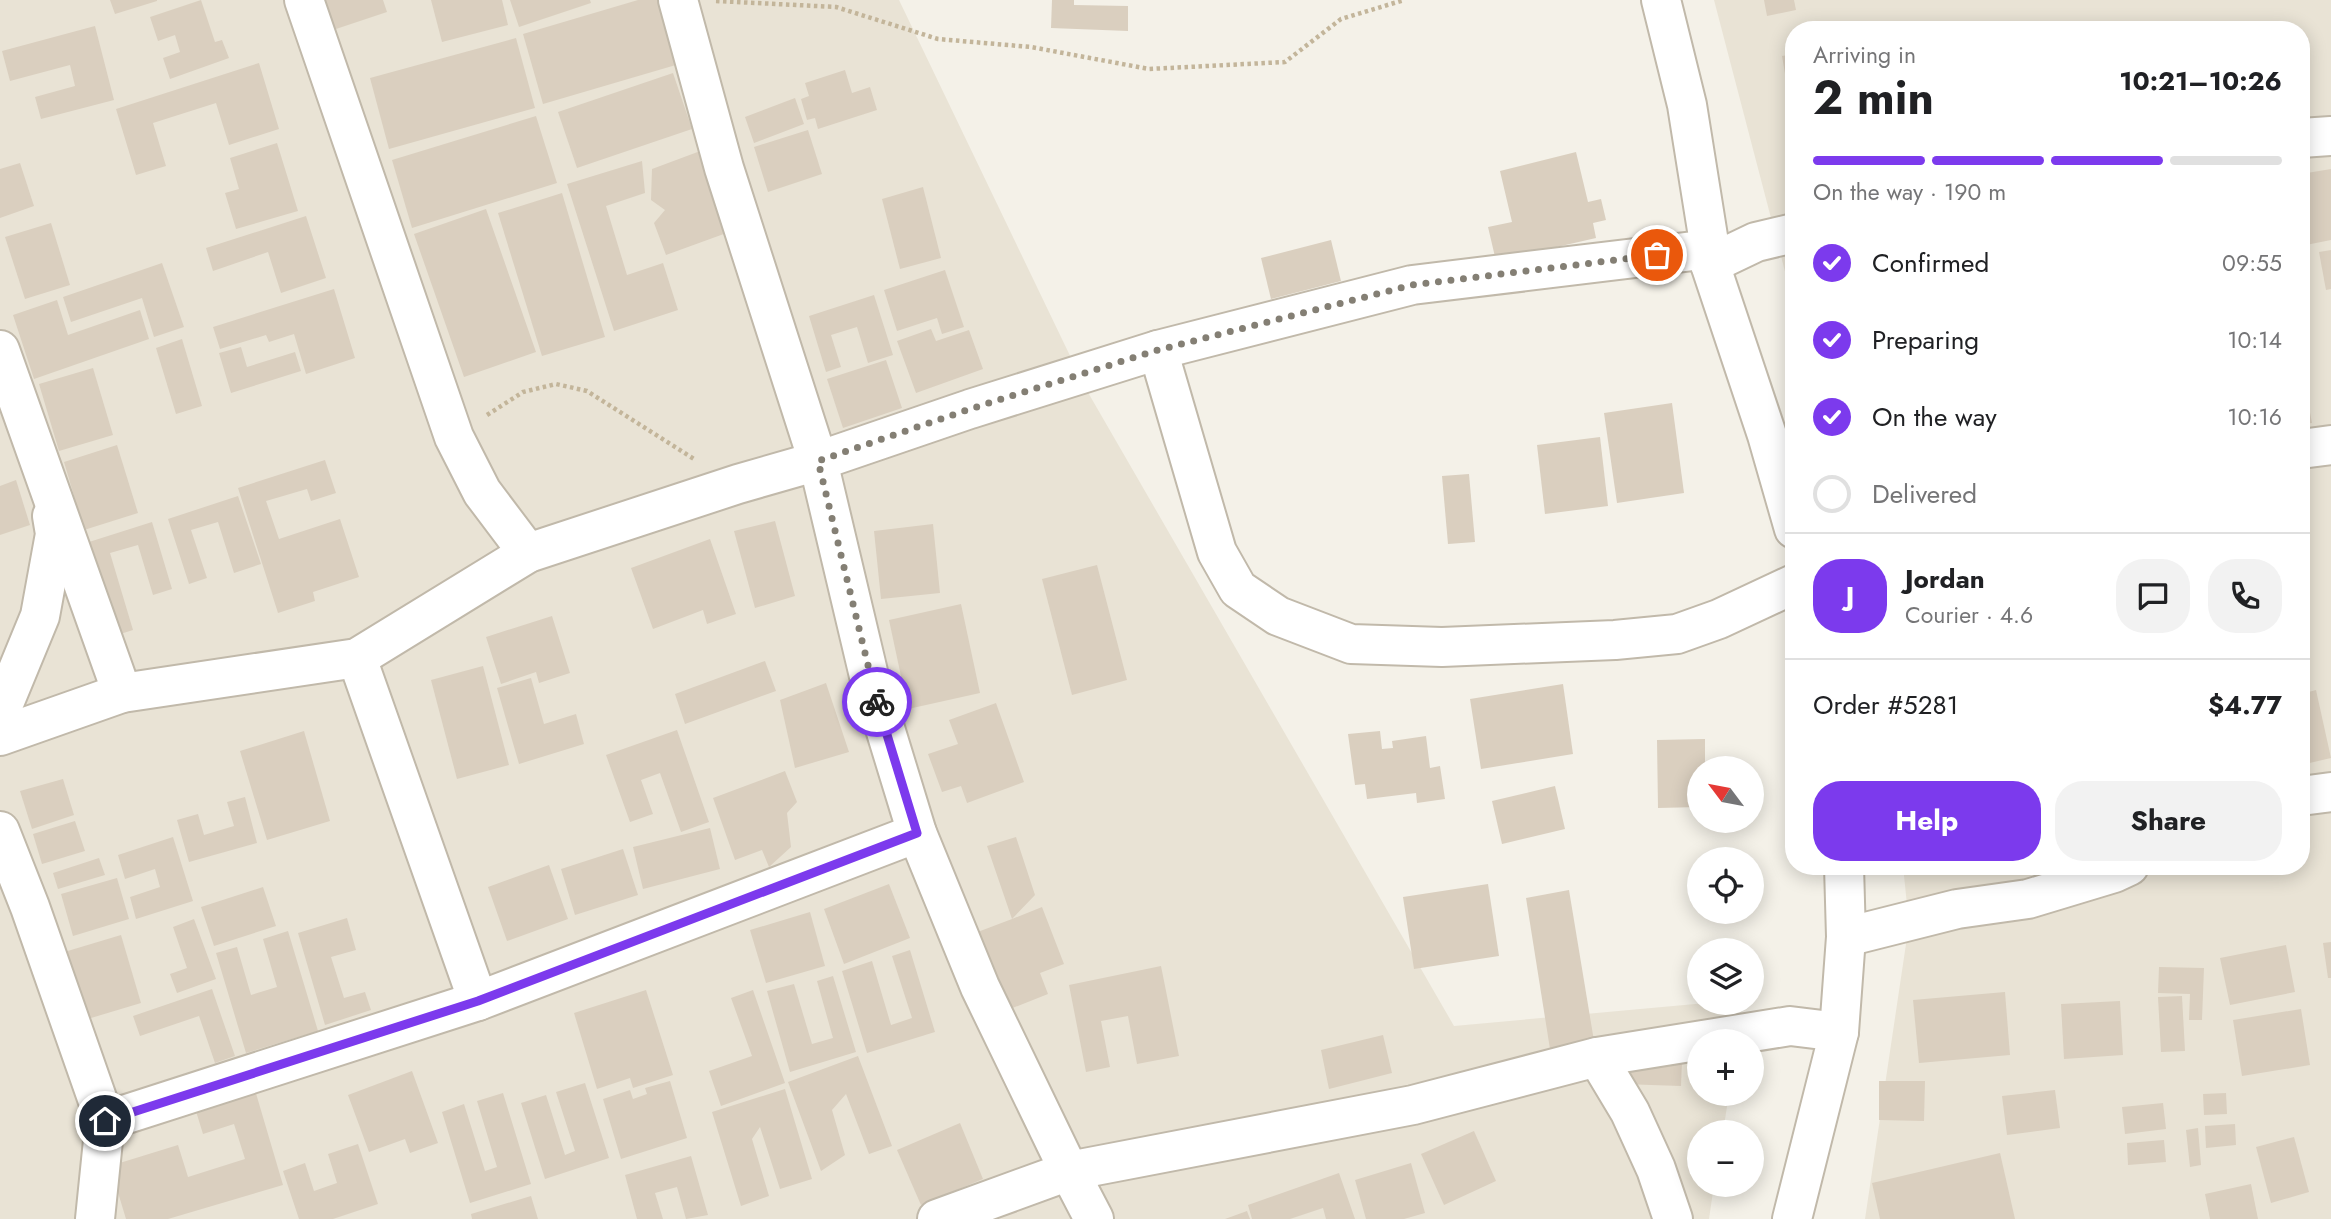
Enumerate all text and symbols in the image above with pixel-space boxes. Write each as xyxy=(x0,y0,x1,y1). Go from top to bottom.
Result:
text: Arriving in xyxy=(1813,38,1916,72)
text: 10:21–10:26 xyxy=(2119,62,2282,100)
text: 2 min xyxy=(1813,65,1934,131)
text: On the way · 190 m xyxy=(1813,175,2006,209)
pin xyxy=(1627,225,1687,285)
icon: bag xyxy=(1638,236,1676,274)
icon: check xyxy=(1813,244,1851,282)
text: Confirmed xyxy=(1872,244,1989,282)
text: 09:55 xyxy=(2222,246,2282,280)
icon: check xyxy=(1813,321,1851,359)
text: Preparing xyxy=(1872,321,1979,359)
text: 10:14 xyxy=(2227,323,2282,357)
icon: check xyxy=(1813,398,1851,436)
text: On the way xyxy=(1872,398,1997,436)
text: 10:16 xyxy=(2227,400,2282,434)
text: Delivered xyxy=(1872,475,1977,513)
button: chat xyxy=(2116,559,2190,633)
button: phone xyxy=(2208,559,2282,633)
text: Jordan xyxy=(1905,560,1985,598)
text: J xyxy=(1846,577,1854,615)
text: Courier · 4.6 xyxy=(1905,598,2033,632)
courier xyxy=(842,667,912,737)
icon: bike xyxy=(858,683,896,721)
text: Order #5281 xyxy=(1813,686,1958,724)
text: $4.77 xyxy=(2208,686,2282,724)
north arrow xyxy=(1687,756,1764,833)
map controls xyxy=(1687,756,1764,1197)
button: Help xyxy=(1813,781,2041,861)
button: Share xyxy=(2055,781,2282,861)
button: locate xyxy=(1687,847,1764,924)
button: layers xyxy=(1687,938,1764,1015)
button: + xyxy=(1687,1029,1764,1106)
pin xyxy=(75,1091,135,1151)
icon: home xyxy=(86,1102,124,1140)
button: − xyxy=(1687,1120,1764,1197)

